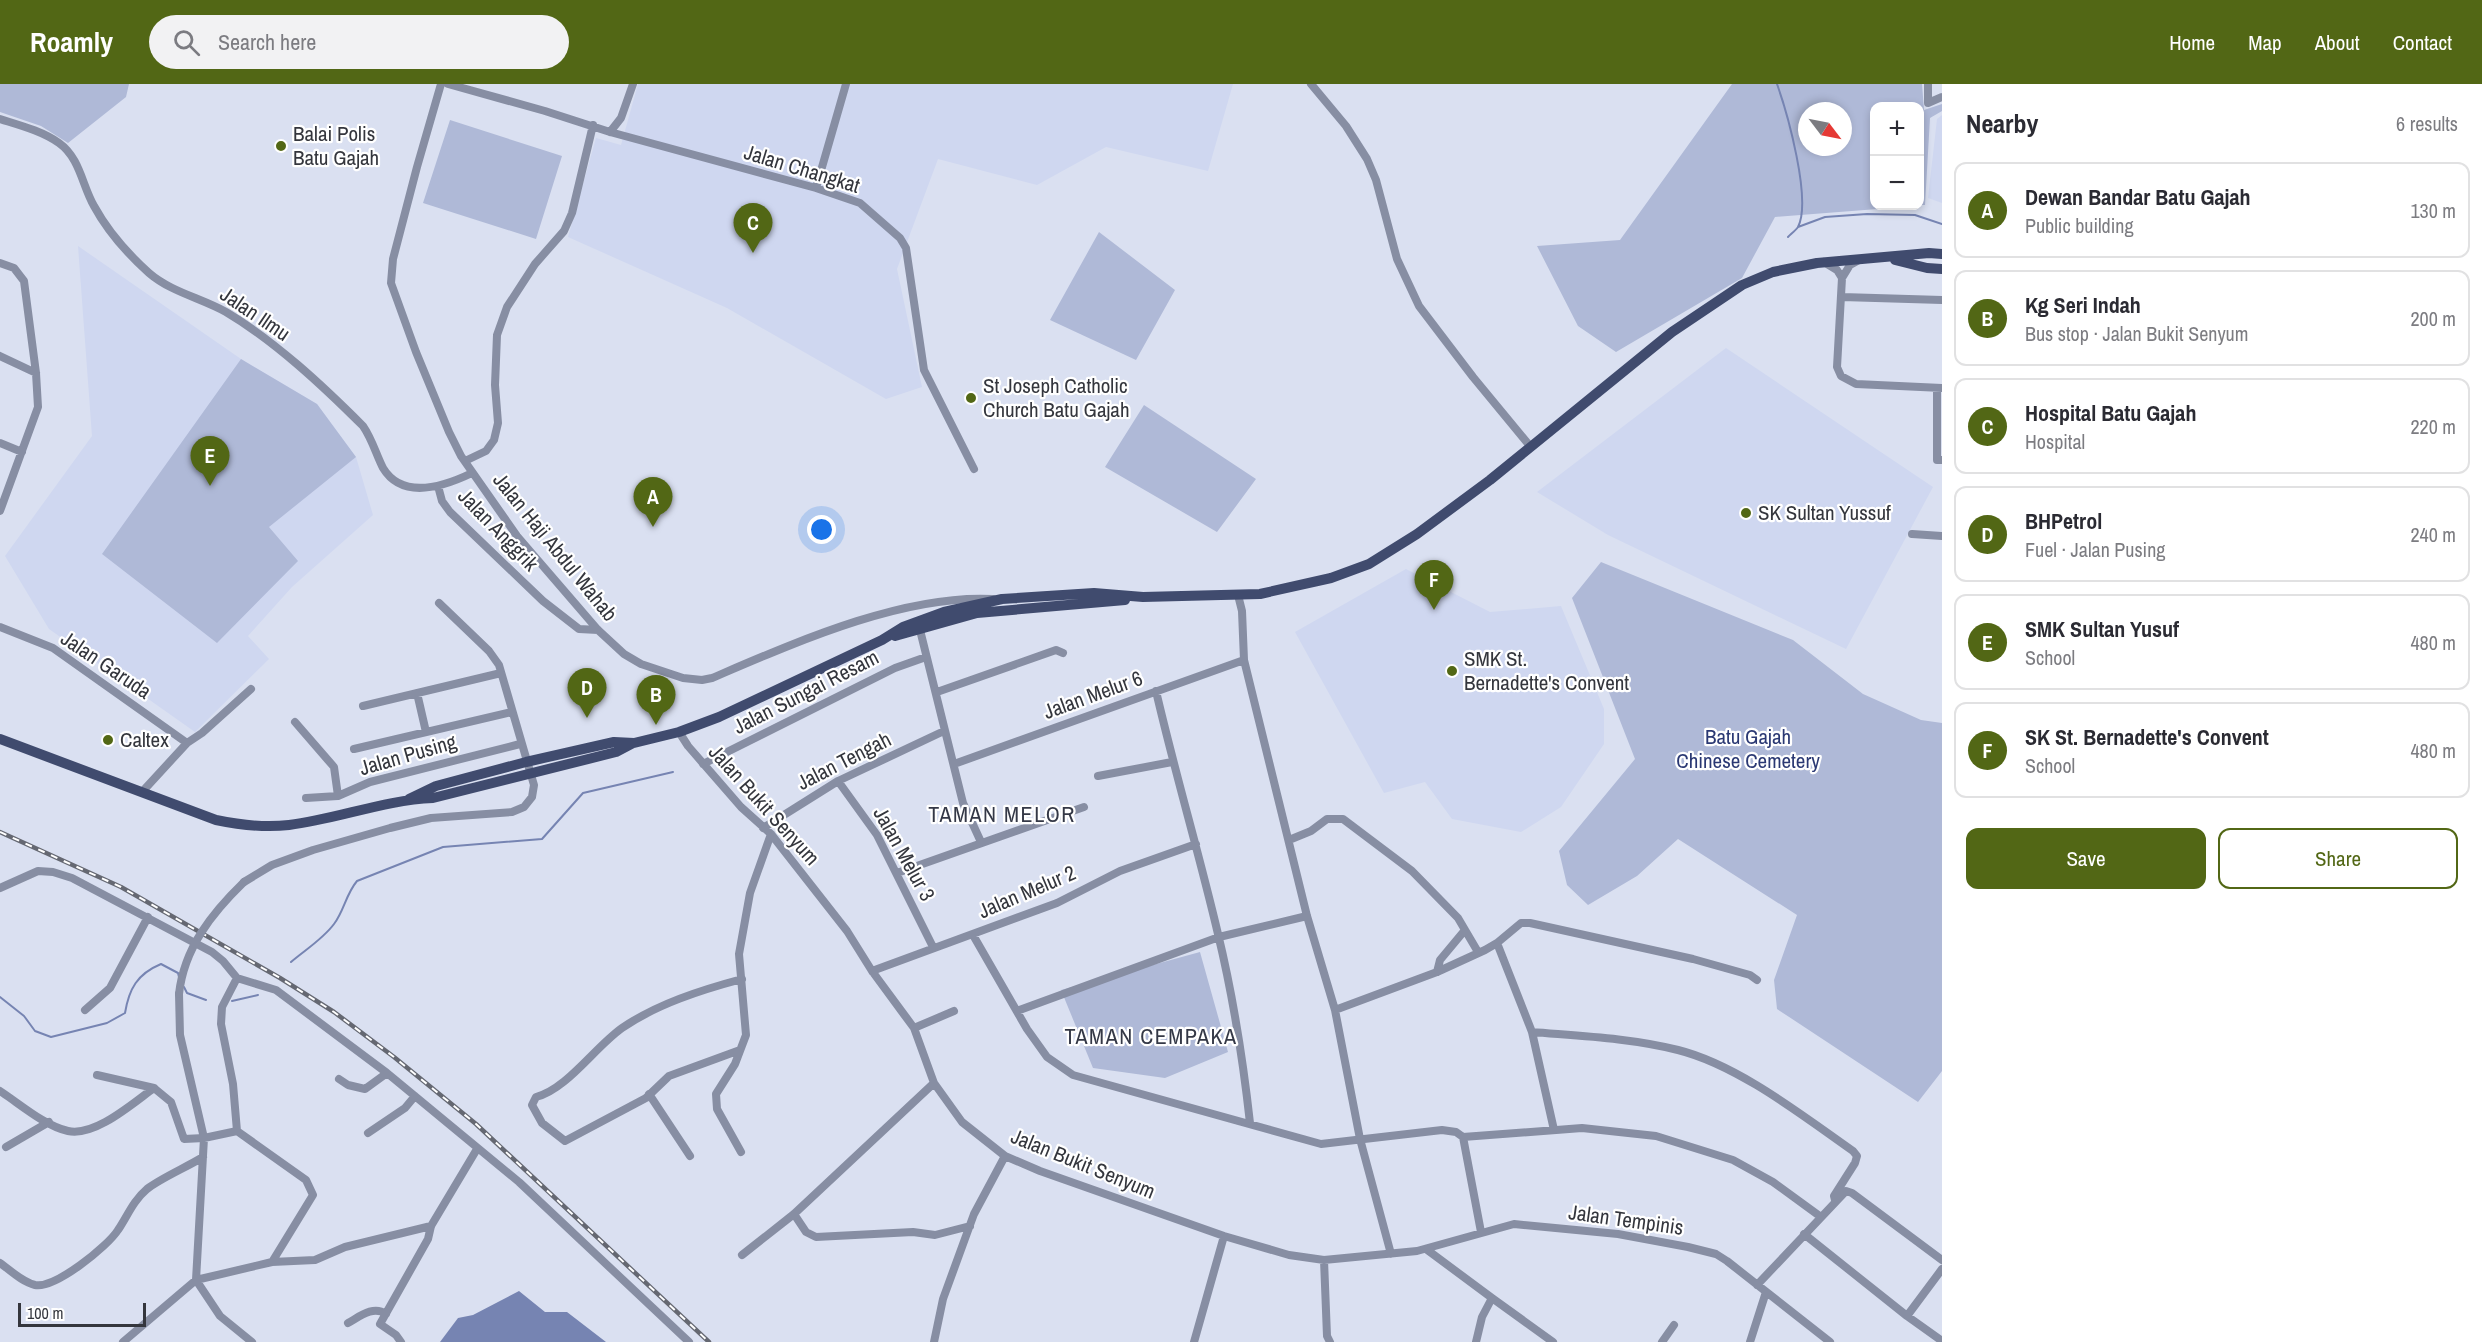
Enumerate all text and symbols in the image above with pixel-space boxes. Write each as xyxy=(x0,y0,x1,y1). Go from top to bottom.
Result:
search box xyxy=(149,15,569,69)
text: Roamly xyxy=(30,23,113,61)
icon: search xyxy=(170,26,203,59)
text: Search here xyxy=(218,27,316,57)
text: Home xyxy=(2169,28,2215,57)
text: Map xyxy=(2248,28,2282,57)
text: About xyxy=(2315,28,2360,57)
text: Contact xyxy=(2393,28,2452,57)
north arrow xyxy=(1798,102,1852,156)
map controls xyxy=(1870,102,1924,210)
button: + xyxy=(1870,102,1924,156)
text: Nearby xyxy=(1966,106,2038,141)
text: 6 results xyxy=(2396,110,2458,137)
place label: Balai Polis Batu Gajah xyxy=(293,119,379,172)
street label: Jalan Changkat xyxy=(741,137,864,200)
marker: Balai Polis Batu Gajah xyxy=(274,139,288,153)
button: − xyxy=(1870,156,1924,210)
text: Dewan Bandar Batu Gajah xyxy=(2025,182,2251,212)
text: A xyxy=(1982,197,1993,224)
text: 130 m xyxy=(2410,197,2456,224)
pin: C xyxy=(734,204,772,253)
text: Public building xyxy=(2025,212,2134,239)
street label: Jalan Ilmu xyxy=(215,280,296,348)
text: Kg Seri Indah xyxy=(2025,290,2141,320)
text: B xyxy=(1982,305,1993,332)
text: 200 m xyxy=(2410,305,2456,332)
text: Bus stop · Jalan Bukit Senyum xyxy=(2025,320,2248,347)
place label: St Joseph Catholic Church Batu Gajah xyxy=(983,371,1129,424)
marker: St Joseph Catholic Church Batu Gajah xyxy=(964,391,978,405)
text: Hospital Batu Gajah xyxy=(2025,398,2196,428)
text: C xyxy=(1982,413,1993,440)
text: 220 m xyxy=(2410,413,2456,440)
text: Hospital xyxy=(2025,428,2085,455)
pin: E xyxy=(190,436,230,486)
street label: Jalan Haji Abdul Wahab xyxy=(486,466,624,627)
pin: A xyxy=(634,478,672,527)
street label: Jalan Anggrik xyxy=(452,482,545,578)
place label: SK Sultan Yussuf xyxy=(1758,498,1891,527)
marker: SK Sultan Yussuf xyxy=(1739,506,1753,520)
text: BHPetrol xyxy=(2025,506,2102,536)
your location xyxy=(807,515,836,544)
text: D xyxy=(1982,521,1993,548)
text: 240 m xyxy=(2410,521,2456,548)
text: Fuel · Jalan Pusing xyxy=(2025,536,2165,563)
pin: F xyxy=(1414,560,1454,610)
text: SMK Sultan Yusuf xyxy=(2025,614,2179,644)
street label: Jalan Garuda xyxy=(55,624,158,706)
text: E xyxy=(1982,629,1993,656)
text: 480 m xyxy=(2410,629,2456,656)
street label: Jalan Sungai Resam xyxy=(728,642,884,741)
place label: SMK St. Bernadette's Convent xyxy=(1464,644,1629,697)
text: School xyxy=(2025,644,2075,671)
street label: Jalan Melur 6 xyxy=(1039,663,1146,726)
marker: SMK St. Bernadette's Convent xyxy=(1445,664,1459,678)
pin: D xyxy=(568,668,606,718)
pin: B xyxy=(636,676,676,725)
park label: Batu Gajah Chinese Cemetery xyxy=(1676,722,1820,775)
text: SK St. Bernadette's Convent xyxy=(2025,722,2269,752)
street label: Jalan Tengah xyxy=(792,724,896,797)
place label: Caltex xyxy=(120,725,169,754)
street label: Jalan Pusing xyxy=(356,727,460,782)
marker: Caltex xyxy=(101,733,115,747)
text: F xyxy=(1982,737,1993,764)
text: 480 m xyxy=(2410,737,2456,764)
street label: Jalan Bukit Senyum xyxy=(702,738,826,871)
text: School xyxy=(2025,752,2075,779)
district label: TAMAN MELOR xyxy=(928,799,1076,829)
street label: Jalan Melur 3 xyxy=(867,802,942,906)
button: Save xyxy=(1966,828,2206,889)
button: Share xyxy=(2218,828,2458,889)
street label: Jalan Melur 2 xyxy=(974,858,1080,925)
district label: TAMAN CEMPAKA xyxy=(1064,1021,1238,1051)
street label: Jalan Bukit Senyum xyxy=(1007,1121,1160,1206)
street label: Jalan Tempinis xyxy=(1567,1197,1685,1242)
scale bar xyxy=(18,1300,146,1328)
text: 100 m xyxy=(27,1302,63,1324)

